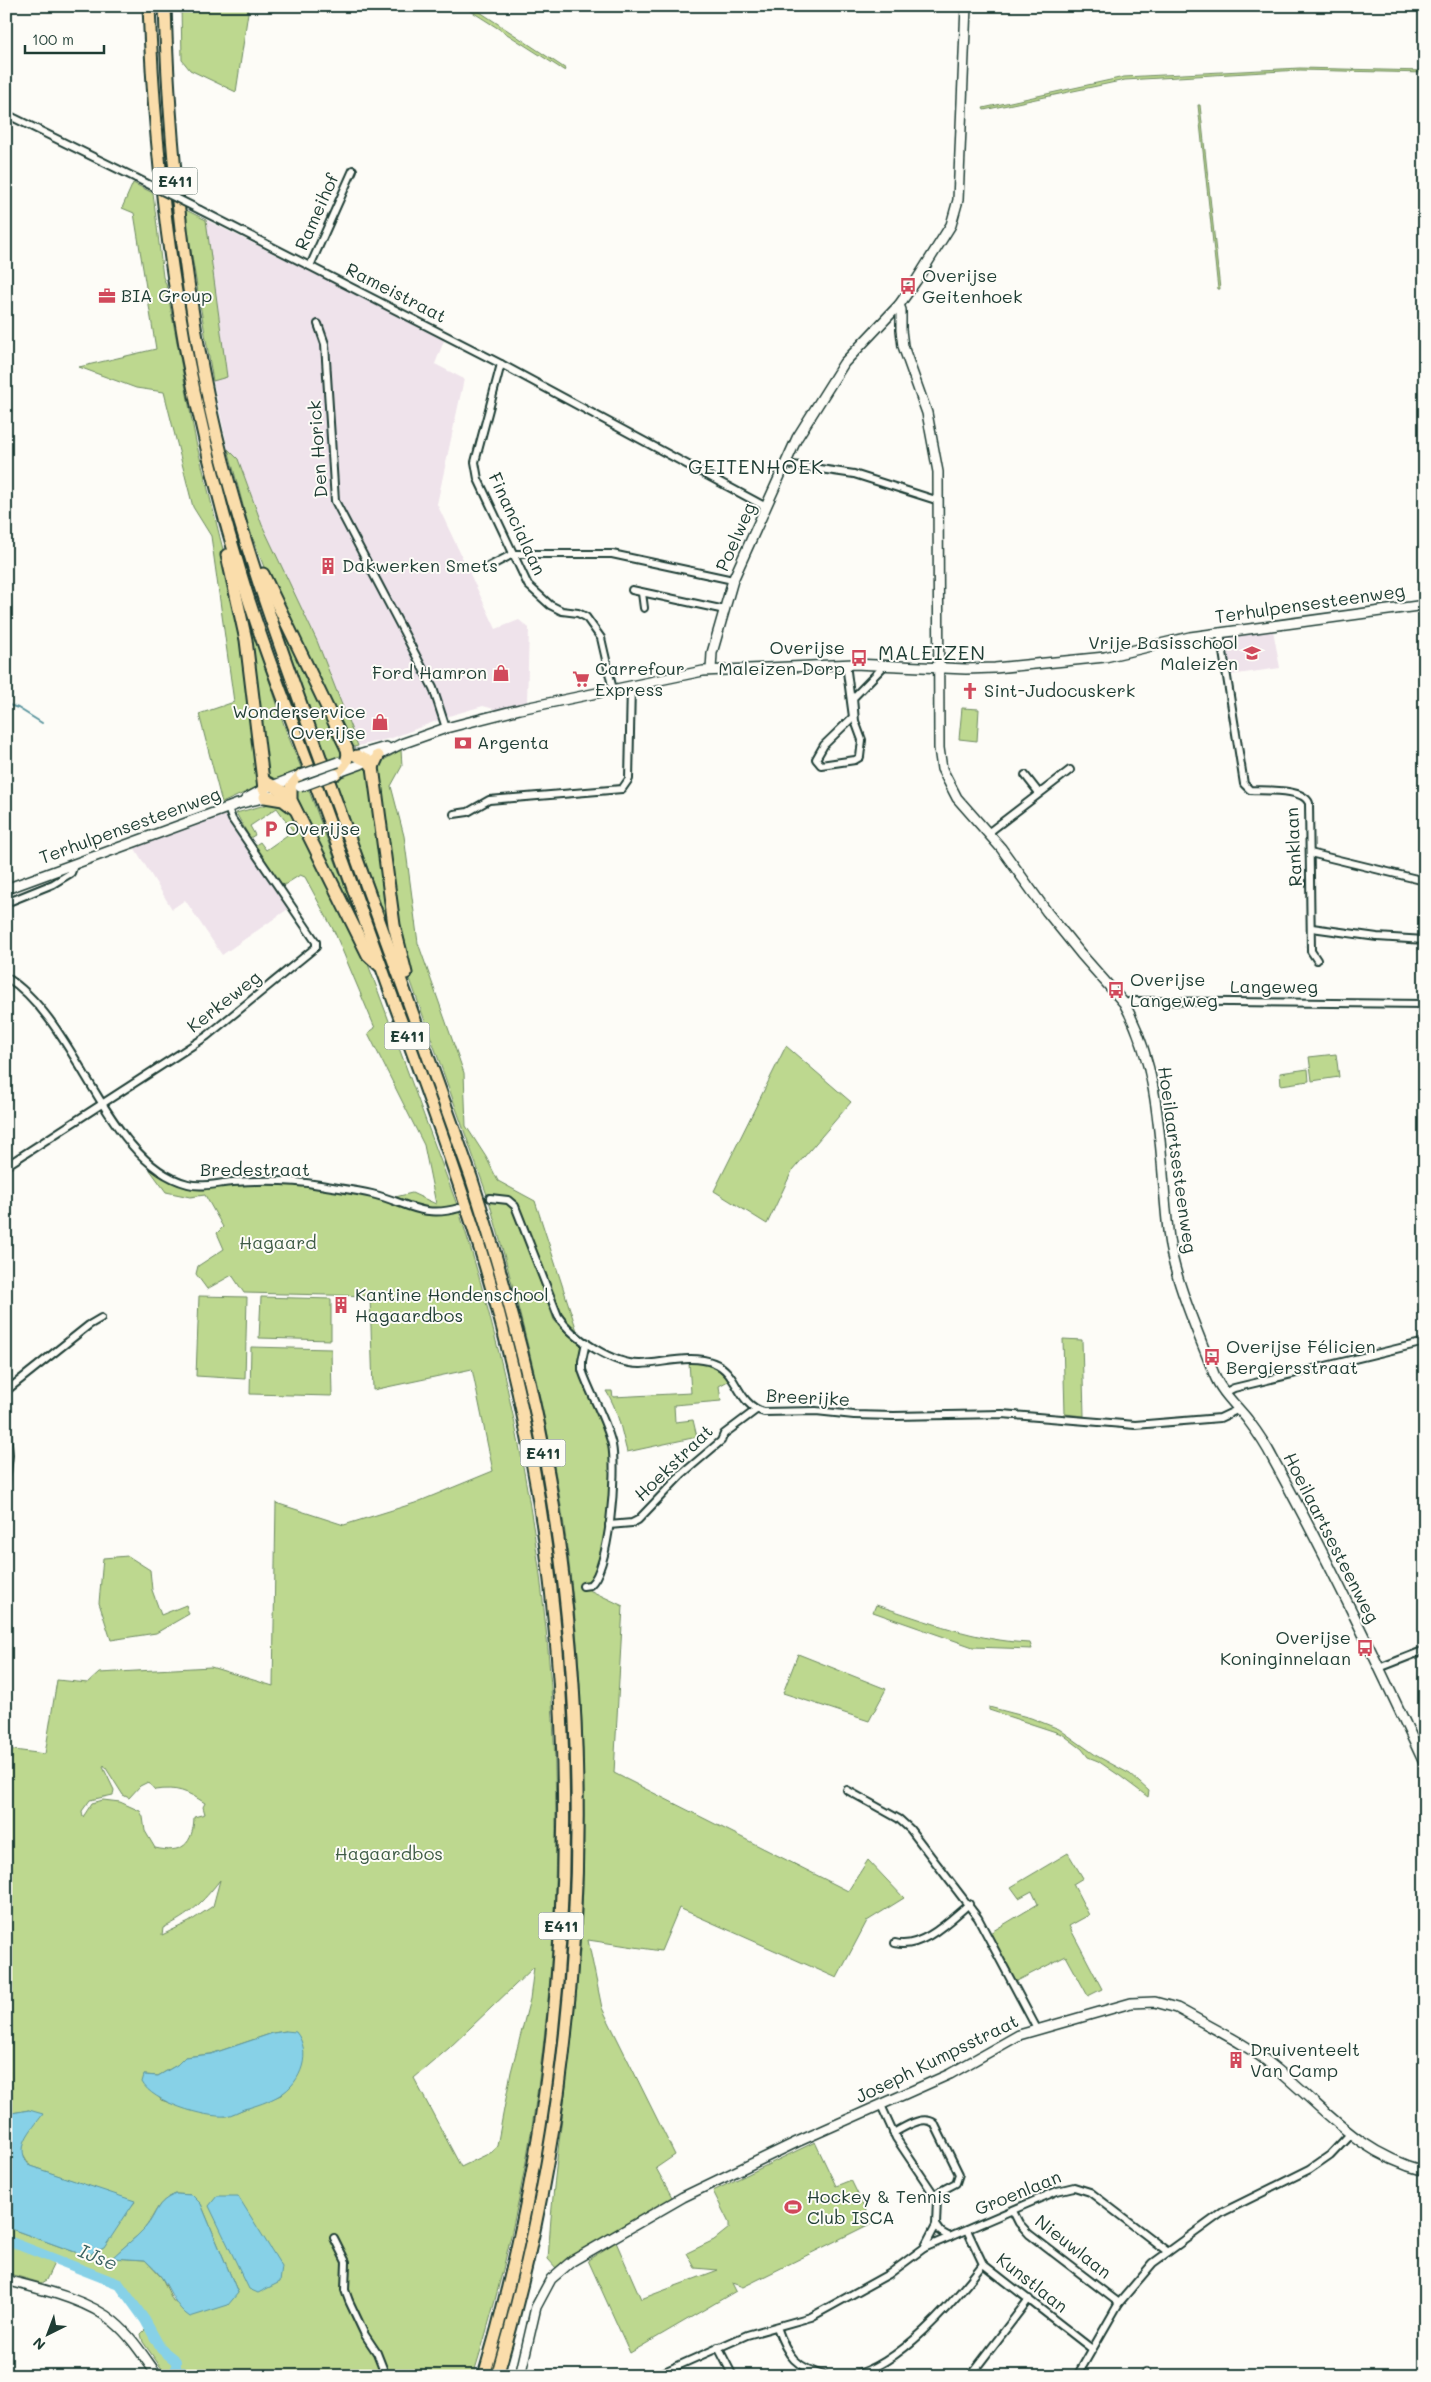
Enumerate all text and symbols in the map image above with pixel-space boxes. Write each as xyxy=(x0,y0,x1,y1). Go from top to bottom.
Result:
scale bar xyxy=(25,22,104,54)
text: 100 m xyxy=(32,29,74,49)
road number: E411 xyxy=(152,168,198,195)
street label: Rameihof xyxy=(289,169,344,254)
street label: Rameistraat xyxy=(342,256,451,328)
place label: Overijse Geitenhoek xyxy=(922,263,1023,308)
bus stop icon: Overijse Geitenhoek xyxy=(898,276,918,296)
place label: BIA Group xyxy=(121,283,212,307)
office icon: BIA Group xyxy=(97,286,117,306)
street label: Den Horick xyxy=(302,400,332,499)
district label: GEITENHOEK xyxy=(688,453,824,479)
street label: Financialaan xyxy=(484,468,552,579)
street label: Poelweg xyxy=(709,498,761,575)
place label: Dakwerken Smets xyxy=(342,553,498,577)
building icon: Dakwerken Smets xyxy=(318,556,338,576)
street label: Terhulpensesteenweg xyxy=(1213,578,1406,628)
place label: Vrije Basisschool Maleizen xyxy=(1088,630,1238,675)
place label: Overijse Maleizen Dorp xyxy=(718,635,845,680)
district label: MALEIZEN xyxy=(878,639,986,665)
school or university icon: Vrije Basisschool Maleizen xyxy=(1242,643,1262,663)
bus stop icon: Overijse Maleizen Dorp xyxy=(849,648,869,668)
place label: Carrefour Express xyxy=(595,656,685,701)
place label: Ford Hamron xyxy=(372,660,487,684)
shop icon: Ford Hamron xyxy=(491,663,511,683)
supermarket icon: Carrefour Express xyxy=(571,669,591,689)
place label: Sint-Judocuskerk xyxy=(984,678,1135,702)
church icon: Sint-Judocuskerk xyxy=(960,681,980,701)
place label: Wonderservice Overijse xyxy=(232,699,366,744)
shop icon: Wonderservice Overijse xyxy=(370,712,390,732)
place label: Argenta xyxy=(477,730,549,754)
bank icon: Argenta xyxy=(453,733,473,753)
street label: Terhulpensesteenweg xyxy=(36,781,224,869)
street label: Ranklaan xyxy=(1279,807,1307,887)
place label: Overijse xyxy=(285,816,360,840)
parking icon: Overijse xyxy=(261,819,281,839)
street label: Kerkeweg xyxy=(182,965,265,1038)
place label: Overijse Langeweg xyxy=(1130,967,1218,1012)
street label: Langeweg xyxy=(1230,974,1318,998)
bus stop icon: Overijse Langeweg xyxy=(1106,980,1126,1000)
road number: E411 xyxy=(384,1022,430,1050)
street label: Hoeilaartsesteenweg xyxy=(1153,1065,1203,1255)
street label: Bredestraat xyxy=(200,1157,310,1181)
park label: Hagaard xyxy=(239,1230,317,1254)
place label: Kantine Hondenschool Hagaardbos xyxy=(355,1282,549,1327)
building icon: Kantine Hondenschool Hagaardbos xyxy=(331,1295,351,1315)
place label: Overijse Félicien Bergiersstraat xyxy=(1226,1334,1376,1379)
bus stop icon: Overijse Félicien Bergiersstraat xyxy=(1202,1347,1222,1367)
street label: Breerijke xyxy=(766,1383,851,1411)
street label: Hoekstraat xyxy=(629,1419,718,1506)
road number: E411 xyxy=(520,1440,566,1466)
street label: Hoeilaartsesteenweg xyxy=(1278,1448,1385,1627)
place label: Overijse Koninginnelaan xyxy=(1220,1625,1351,1670)
bus stop icon: Overijse Koninginnelaan xyxy=(1355,1638,1375,1658)
park label: Hagaardbos xyxy=(335,1841,443,1865)
road number: E411 xyxy=(538,1912,584,1940)
street label: Joseph Kumpsstraat xyxy=(851,2008,1022,2108)
place label: Druiventeelt Van Camp xyxy=(1250,2037,1360,2082)
building icon: Druiventeelt Van Camp xyxy=(1226,2050,1246,2070)
street label: Groenlaan xyxy=(971,2164,1064,2220)
place label: Hockey & Tennis Club ISCA xyxy=(807,2184,951,2229)
sports icon: Hockey & Tennis Club ISCA xyxy=(783,2197,803,2217)
street label: Nieuwlaan xyxy=(1031,2209,1117,2284)
water label: IJse xyxy=(75,2238,121,2276)
street label: Kunstlaan xyxy=(992,2247,1073,2318)
north arrow xyxy=(22,2310,72,2360)
text: N xyxy=(29,2333,49,2355)

